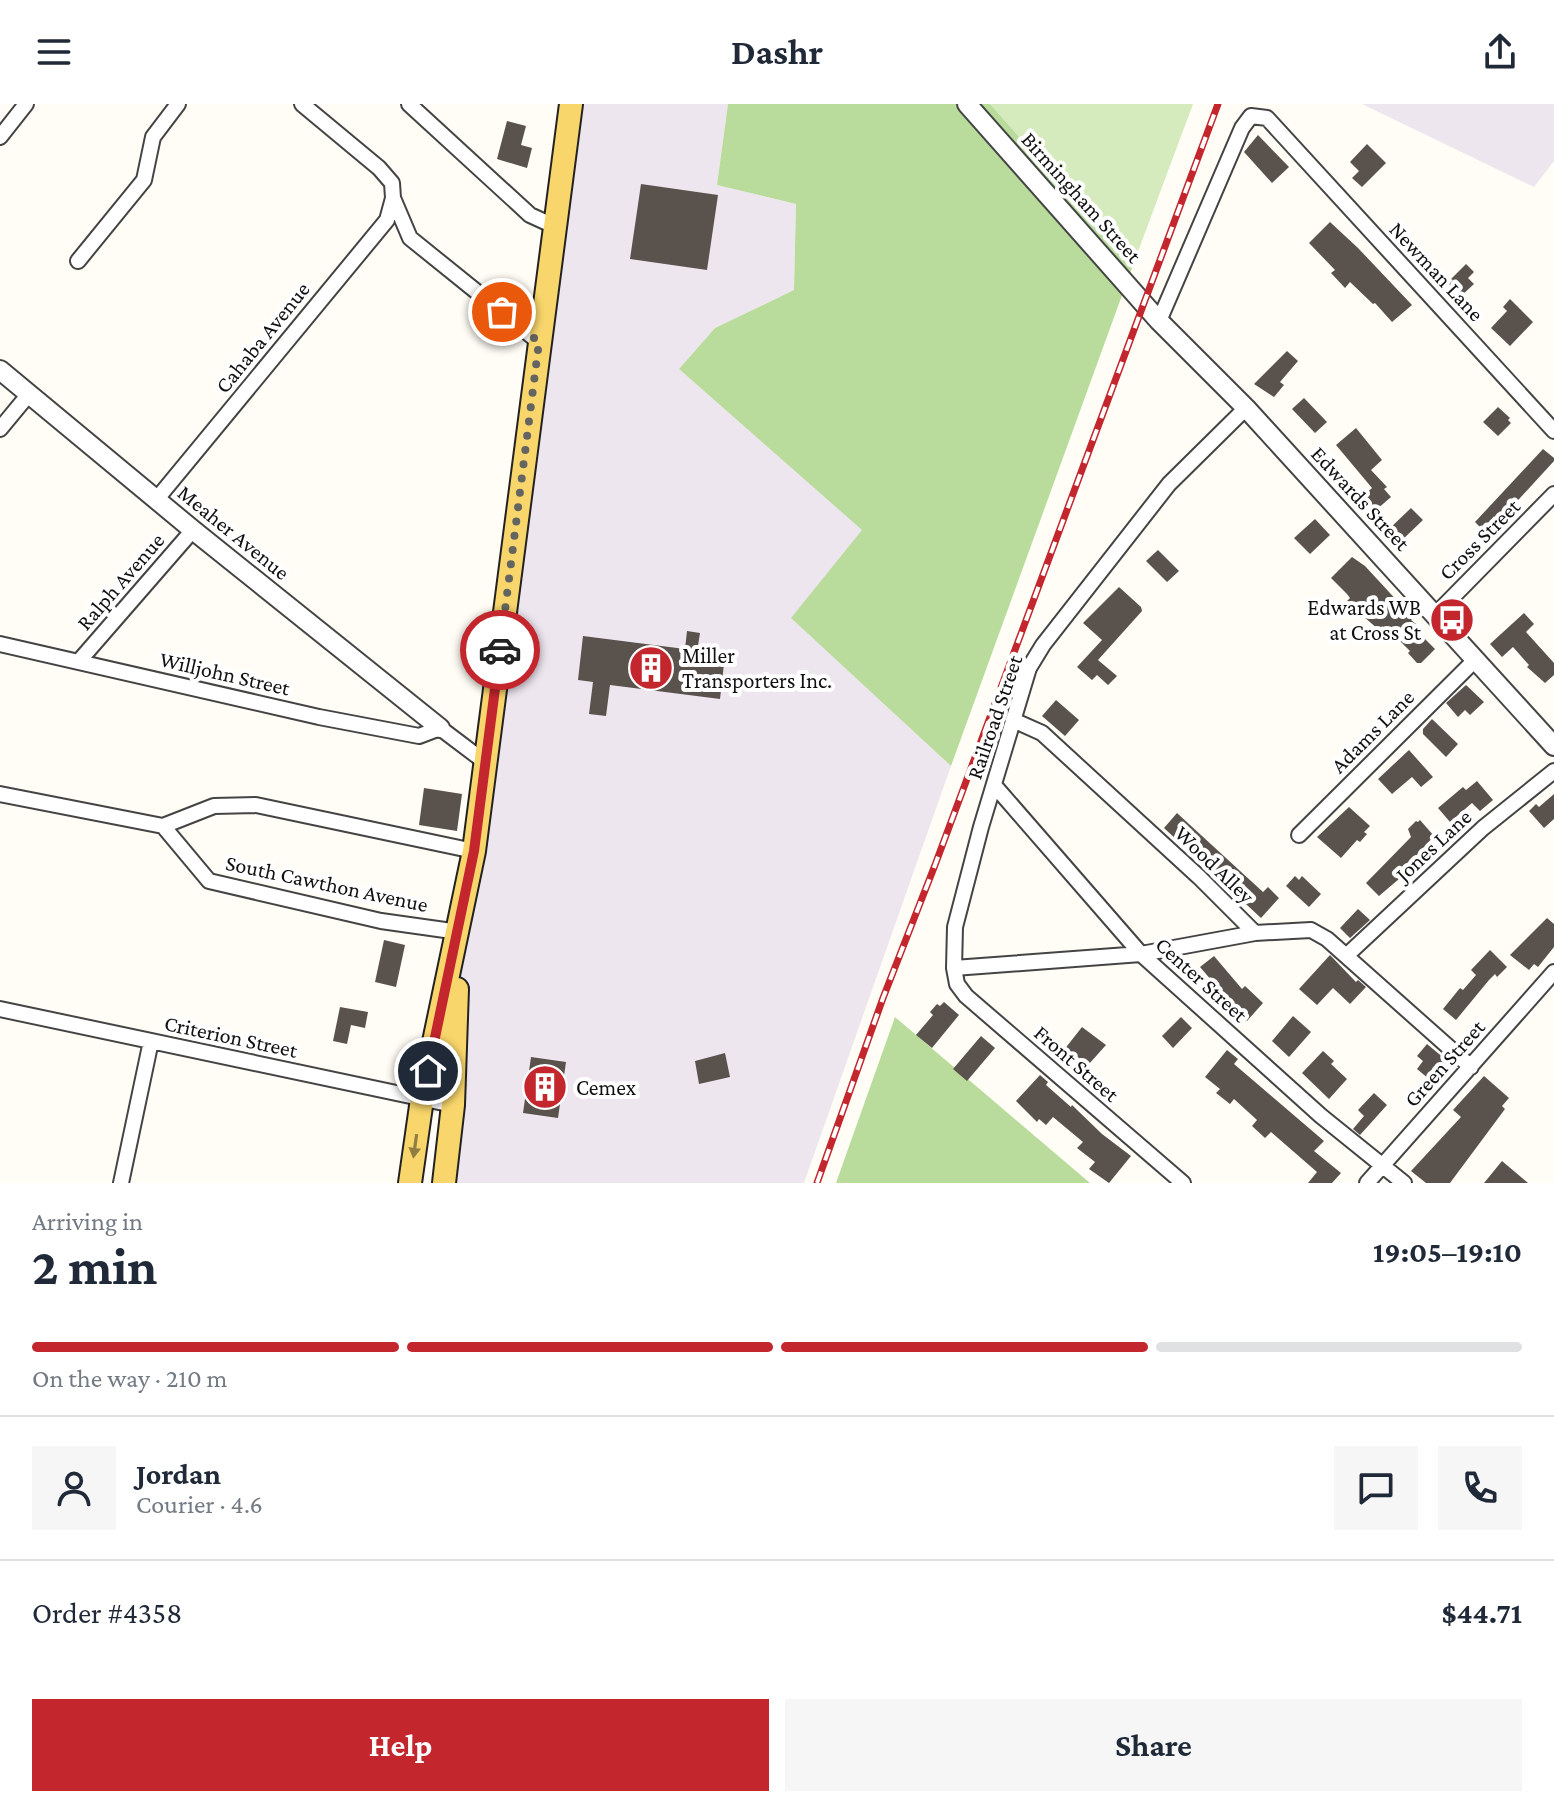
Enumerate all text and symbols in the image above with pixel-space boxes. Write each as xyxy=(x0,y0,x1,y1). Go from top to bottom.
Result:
icon: menu xyxy=(32,30,76,74)
icon: share xyxy=(1478,30,1522,74)
text: Dashr xyxy=(731,32,823,72)
street label: Birmingham Street xyxy=(1017,127,1147,268)
street label: Newman Lane xyxy=(1384,217,1489,326)
street label: Cahaba Avenue xyxy=(210,277,315,398)
pin xyxy=(468,278,536,346)
icon: bag xyxy=(480,290,524,334)
street label: Edwards Street xyxy=(1306,441,1416,556)
street label: Meaher Avenue xyxy=(173,480,295,585)
street label: Cross Street xyxy=(1434,493,1526,585)
street label: Ralph Avenue xyxy=(71,528,169,635)
place label: Edwards WB at Cross St xyxy=(1307,595,1422,645)
bus stop icon: Edwards WB at Cross St xyxy=(1428,596,1476,644)
courier xyxy=(460,610,540,690)
icon: car xyxy=(478,628,522,672)
place label: Miller Transporters Inc. xyxy=(682,643,832,693)
building icon: Miller Transporters Inc. xyxy=(627,644,675,692)
street label: Willjohn Street xyxy=(157,646,293,701)
street label: Railroad Street xyxy=(962,651,1028,782)
street label: Adams Lane xyxy=(1326,685,1419,778)
street label: Jones Lane xyxy=(1389,804,1476,888)
street label: Wood Alley xyxy=(1170,820,1260,909)
street label: South Cawthon Avenue xyxy=(224,850,430,917)
street label: Center Street xyxy=(1151,932,1253,1027)
street label: Criterion Street xyxy=(162,1010,300,1063)
street label: Green Street xyxy=(1399,1014,1490,1112)
street label: Front Street xyxy=(1029,1020,1125,1107)
pin xyxy=(394,1037,462,1105)
icon: home xyxy=(406,1049,450,1093)
building icon: Cemex xyxy=(521,1063,569,1111)
place label: Cemex xyxy=(576,1075,636,1100)
one-way arrow xyxy=(409,1134,422,1159)
text: Arriving in xyxy=(32,1207,143,1236)
text: 19:05–19:10 xyxy=(1373,1235,1522,1268)
text: 2 min xyxy=(32,1237,157,1295)
text: On the way · 210 m xyxy=(32,1364,227,1393)
button: person xyxy=(32,1446,116,1530)
button: chat xyxy=(1334,1446,1418,1530)
button: phone xyxy=(1438,1446,1522,1530)
text: Jordan xyxy=(136,1457,221,1490)
text: Courier · 4.6 xyxy=(136,1490,263,1519)
text: Order #4358 xyxy=(32,1596,182,1629)
text: $44.71 xyxy=(1441,1596,1522,1629)
button: Help xyxy=(32,1699,769,1791)
button: Share xyxy=(785,1699,1522,1791)

